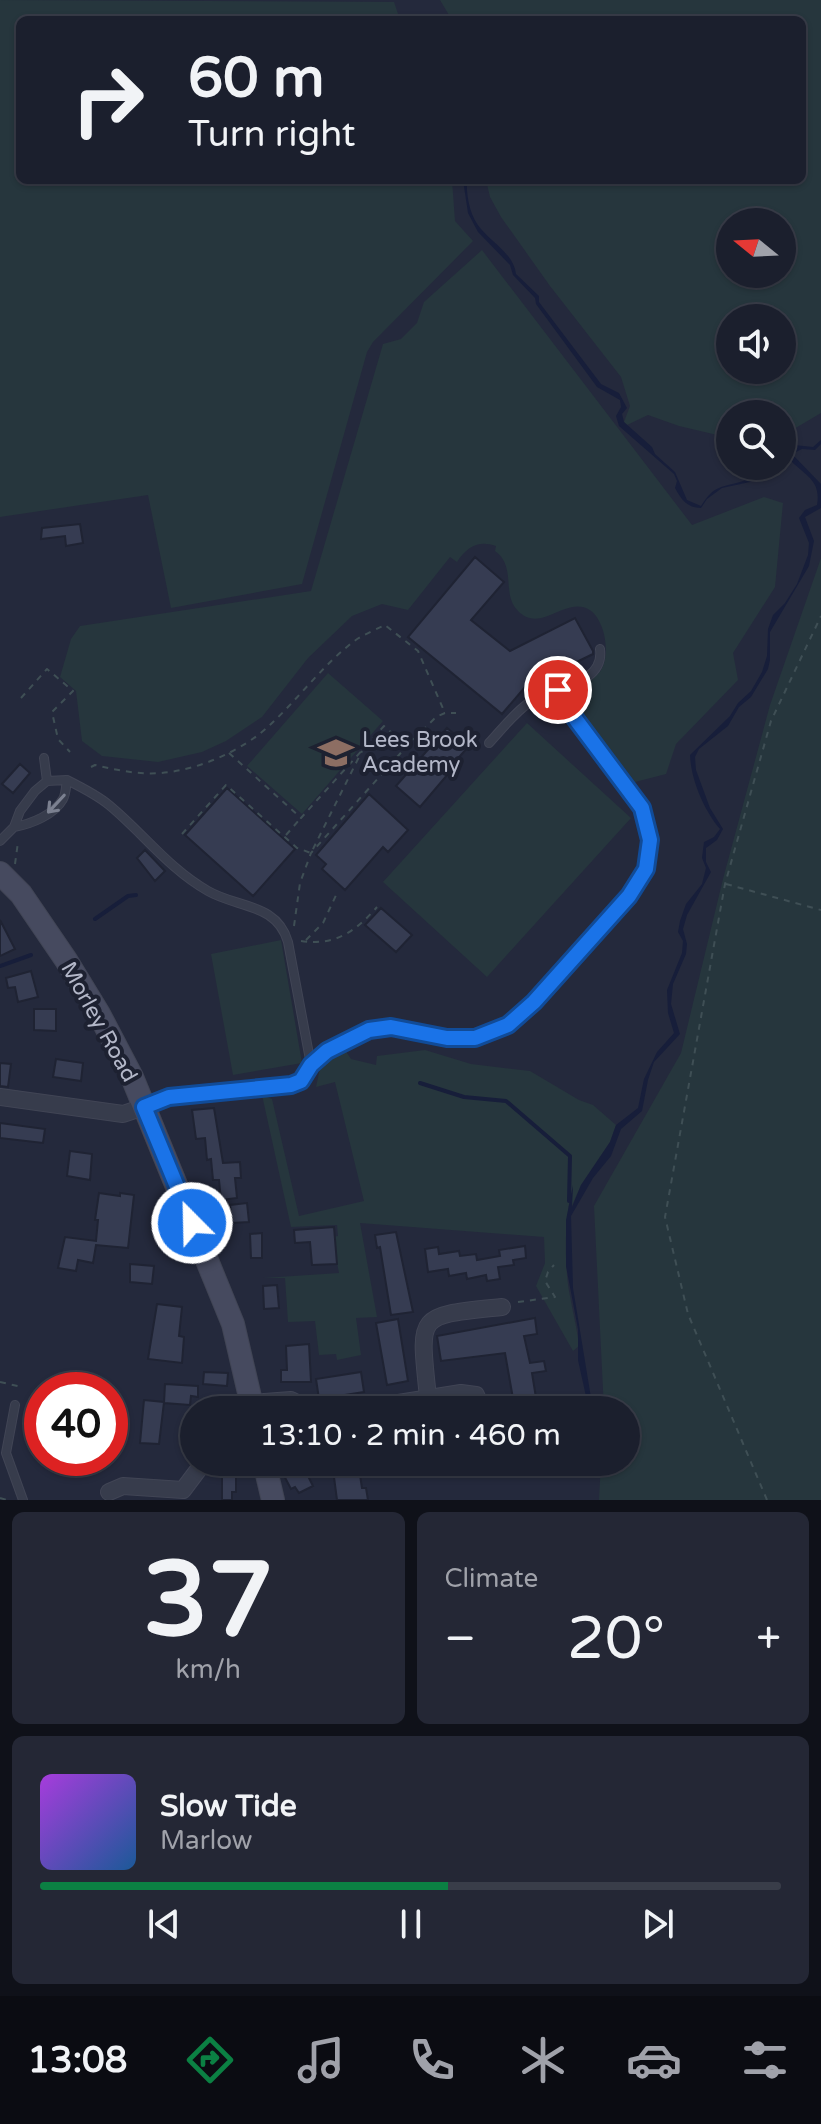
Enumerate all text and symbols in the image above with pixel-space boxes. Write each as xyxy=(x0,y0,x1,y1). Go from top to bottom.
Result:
text: 60 m xyxy=(188,45,324,112)
icon: right xyxy=(56,48,160,152)
text: Turn right xyxy=(188,113,355,156)
north arrow xyxy=(716,208,796,288)
map controls xyxy=(716,208,796,480)
button: sound xyxy=(716,304,796,384)
button: search xyxy=(716,400,796,480)
pin xyxy=(524,656,592,724)
icon: arrive xyxy=(536,668,580,712)
place label: Lees Brook Academy xyxy=(362,727,478,778)
school or university icon: Lees Brook Academy xyxy=(317,734,355,772)
one-way arrow xyxy=(46,794,65,814)
street label: Morley Road xyxy=(55,957,143,1087)
position arrow xyxy=(150,1181,234,1265)
speed limit sign: 40 xyxy=(24,1372,128,1476)
text: 13:10 · 2 min · 460 m xyxy=(259,1417,561,1454)
text: 37 xyxy=(143,1539,274,1664)
text: Climate xyxy=(445,1563,538,1594)
text: 20° xyxy=(567,1603,665,1675)
text: − xyxy=(445,1613,476,1666)
text: + xyxy=(756,1613,781,1666)
text: km/h xyxy=(176,1654,241,1685)
text: Slow Tide xyxy=(160,1788,297,1825)
text: Marlow xyxy=(160,1825,252,1856)
icon: previous xyxy=(142,1902,186,1946)
icon: pause xyxy=(389,1902,433,1946)
icon: next xyxy=(636,1902,680,1946)
icon: directions xyxy=(182,2032,238,2088)
icon: music xyxy=(293,2032,349,2088)
icon: phone xyxy=(404,2032,460,2088)
icon: climate xyxy=(515,2032,571,2088)
icon: car xyxy=(626,2032,682,2088)
icon: filters xyxy=(737,2032,793,2088)
text: 13:08 xyxy=(28,2039,127,2082)

